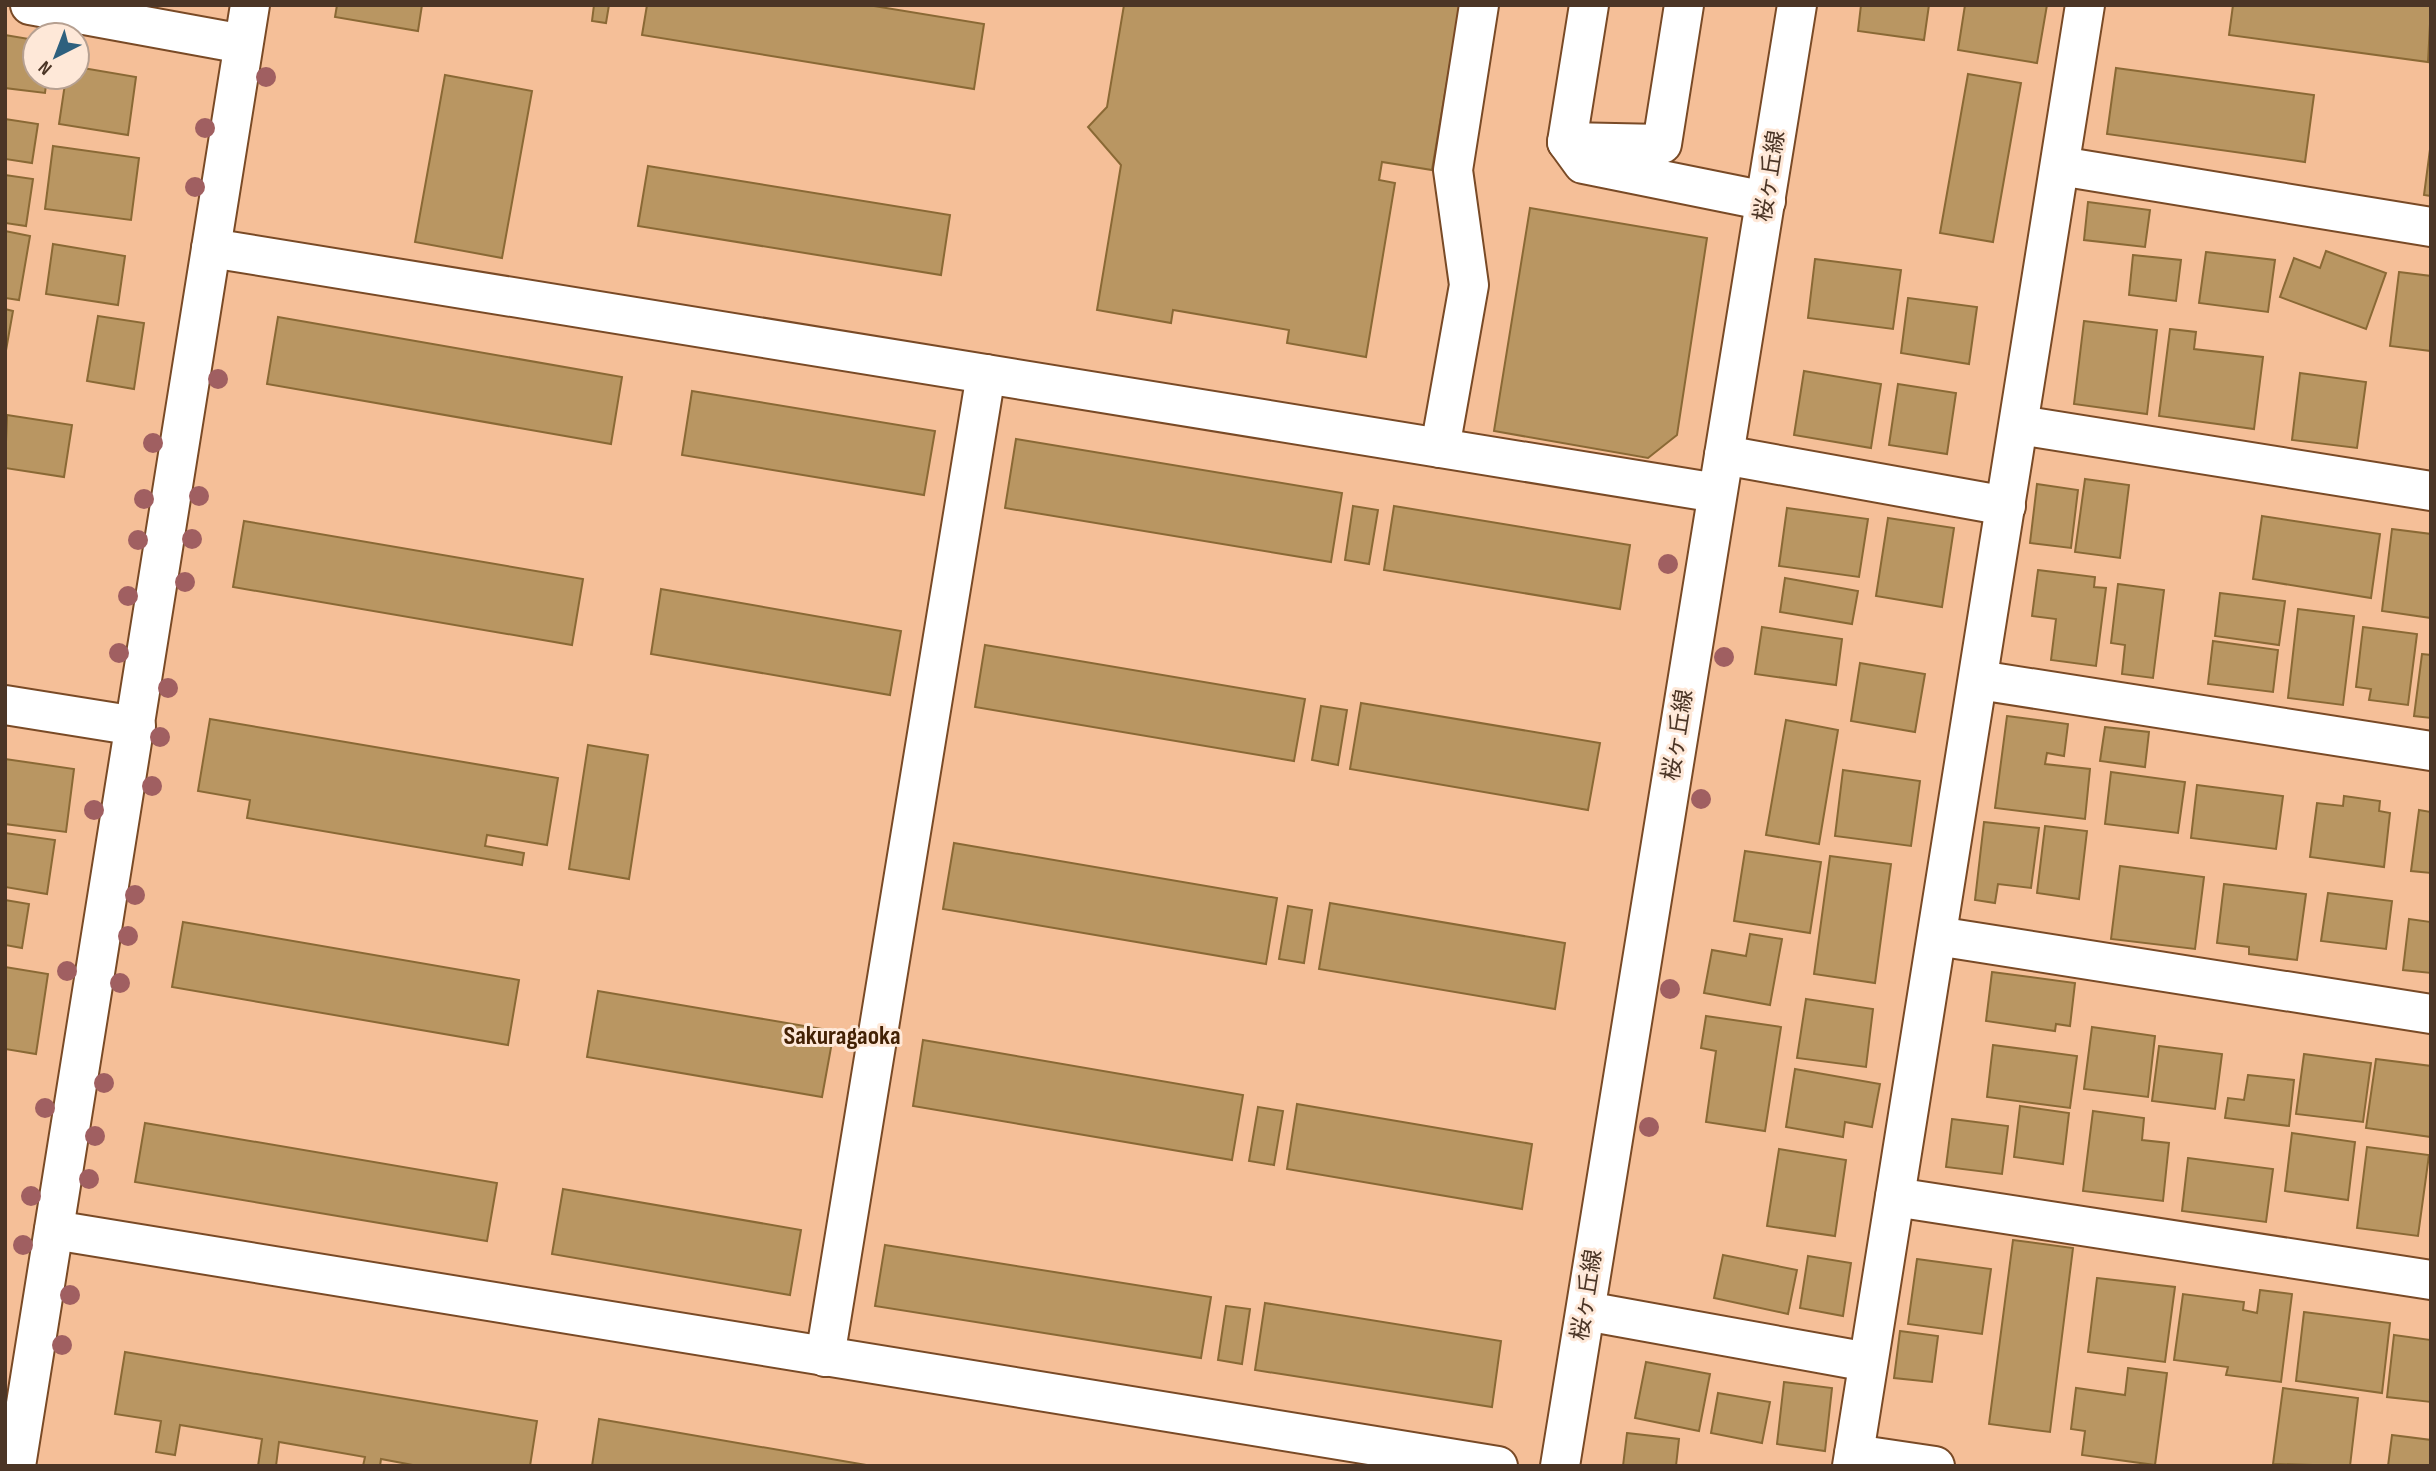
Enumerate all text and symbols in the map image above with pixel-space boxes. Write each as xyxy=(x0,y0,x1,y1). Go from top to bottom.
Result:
north arrow xyxy=(21,21,91,91)
text: N xyxy=(34,56,57,79)
street label: 桜ヶ丘線 xyxy=(1749,128,1791,224)
street label: 桜ヶ丘線 xyxy=(1657,687,1699,783)
district label: Sakuragaoka xyxy=(783,1021,901,1052)
street label: 桜ヶ丘線 xyxy=(1566,1247,1608,1343)

